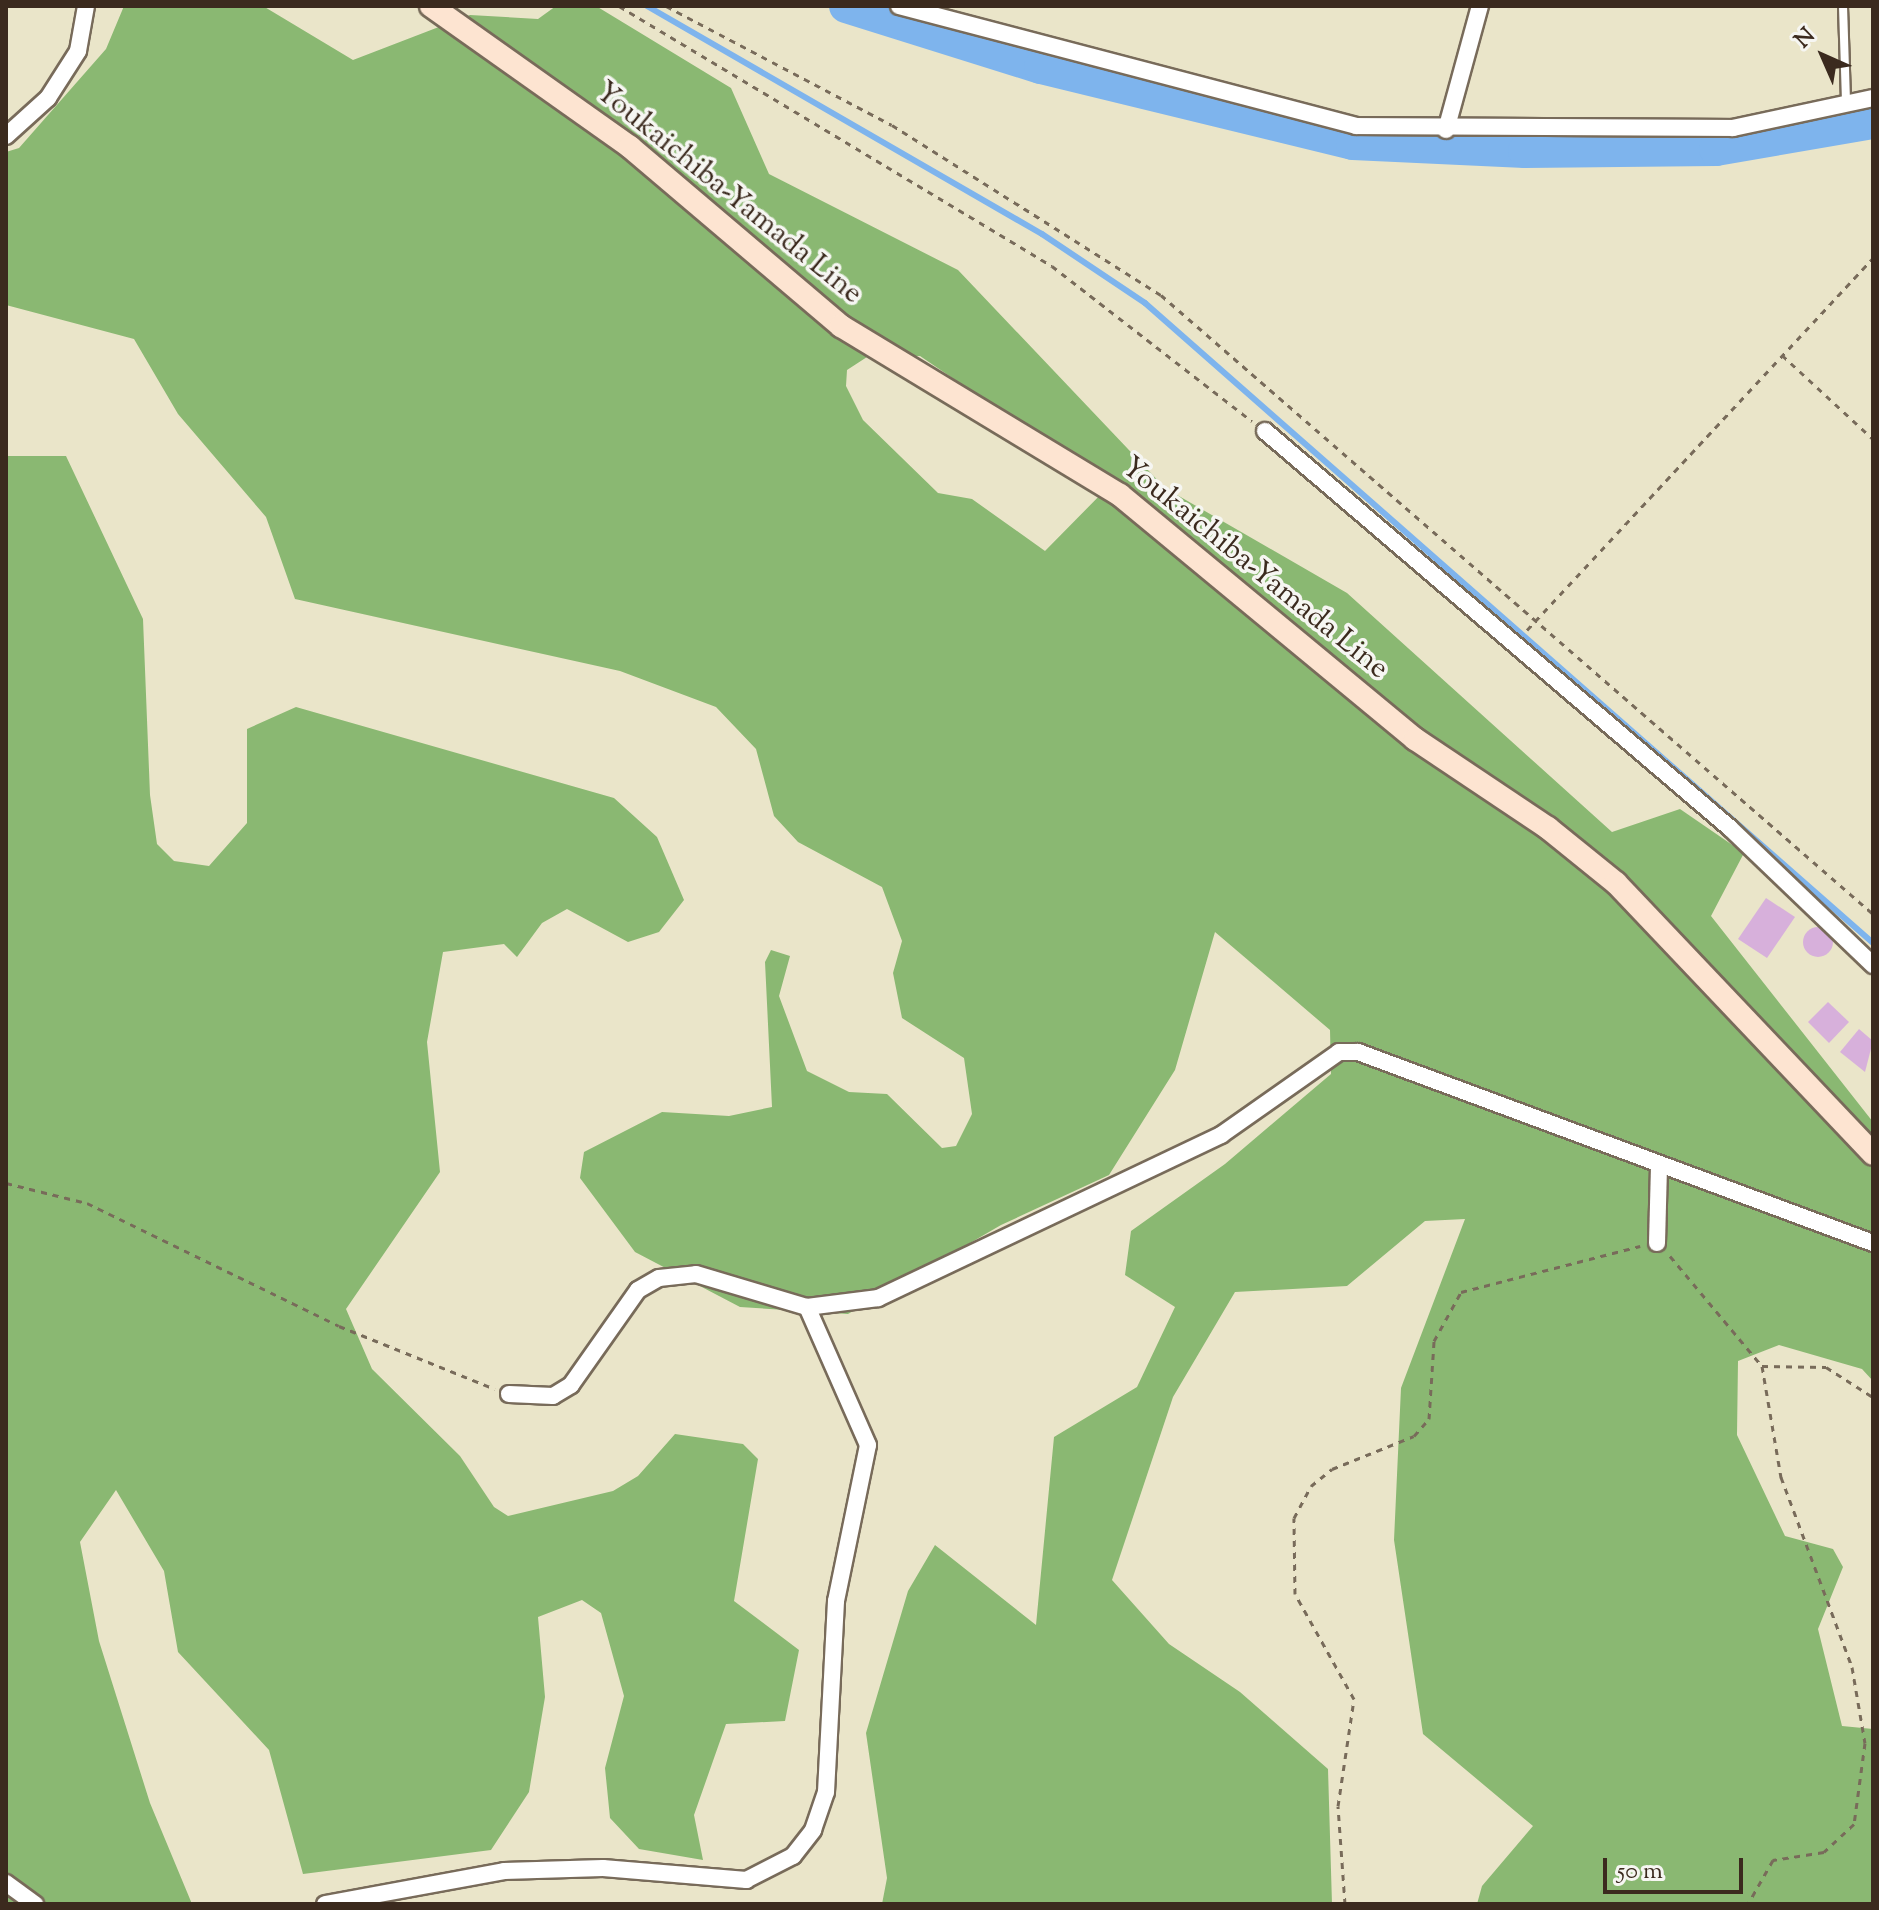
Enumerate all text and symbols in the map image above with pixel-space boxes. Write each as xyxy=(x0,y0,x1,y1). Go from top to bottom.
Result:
north arrow xyxy=(1783,16,1863,96)
text: N xyxy=(1789,22,1824,57)
street label: Youkaichiba-Yamada Line xyxy=(587,75,869,313)
street label: Youkaichiba-Yamada Line xyxy=(1113,450,1395,688)
scale bar xyxy=(1607,1842,1747,1892)
text: 50 m xyxy=(1617,1855,1663,1889)

